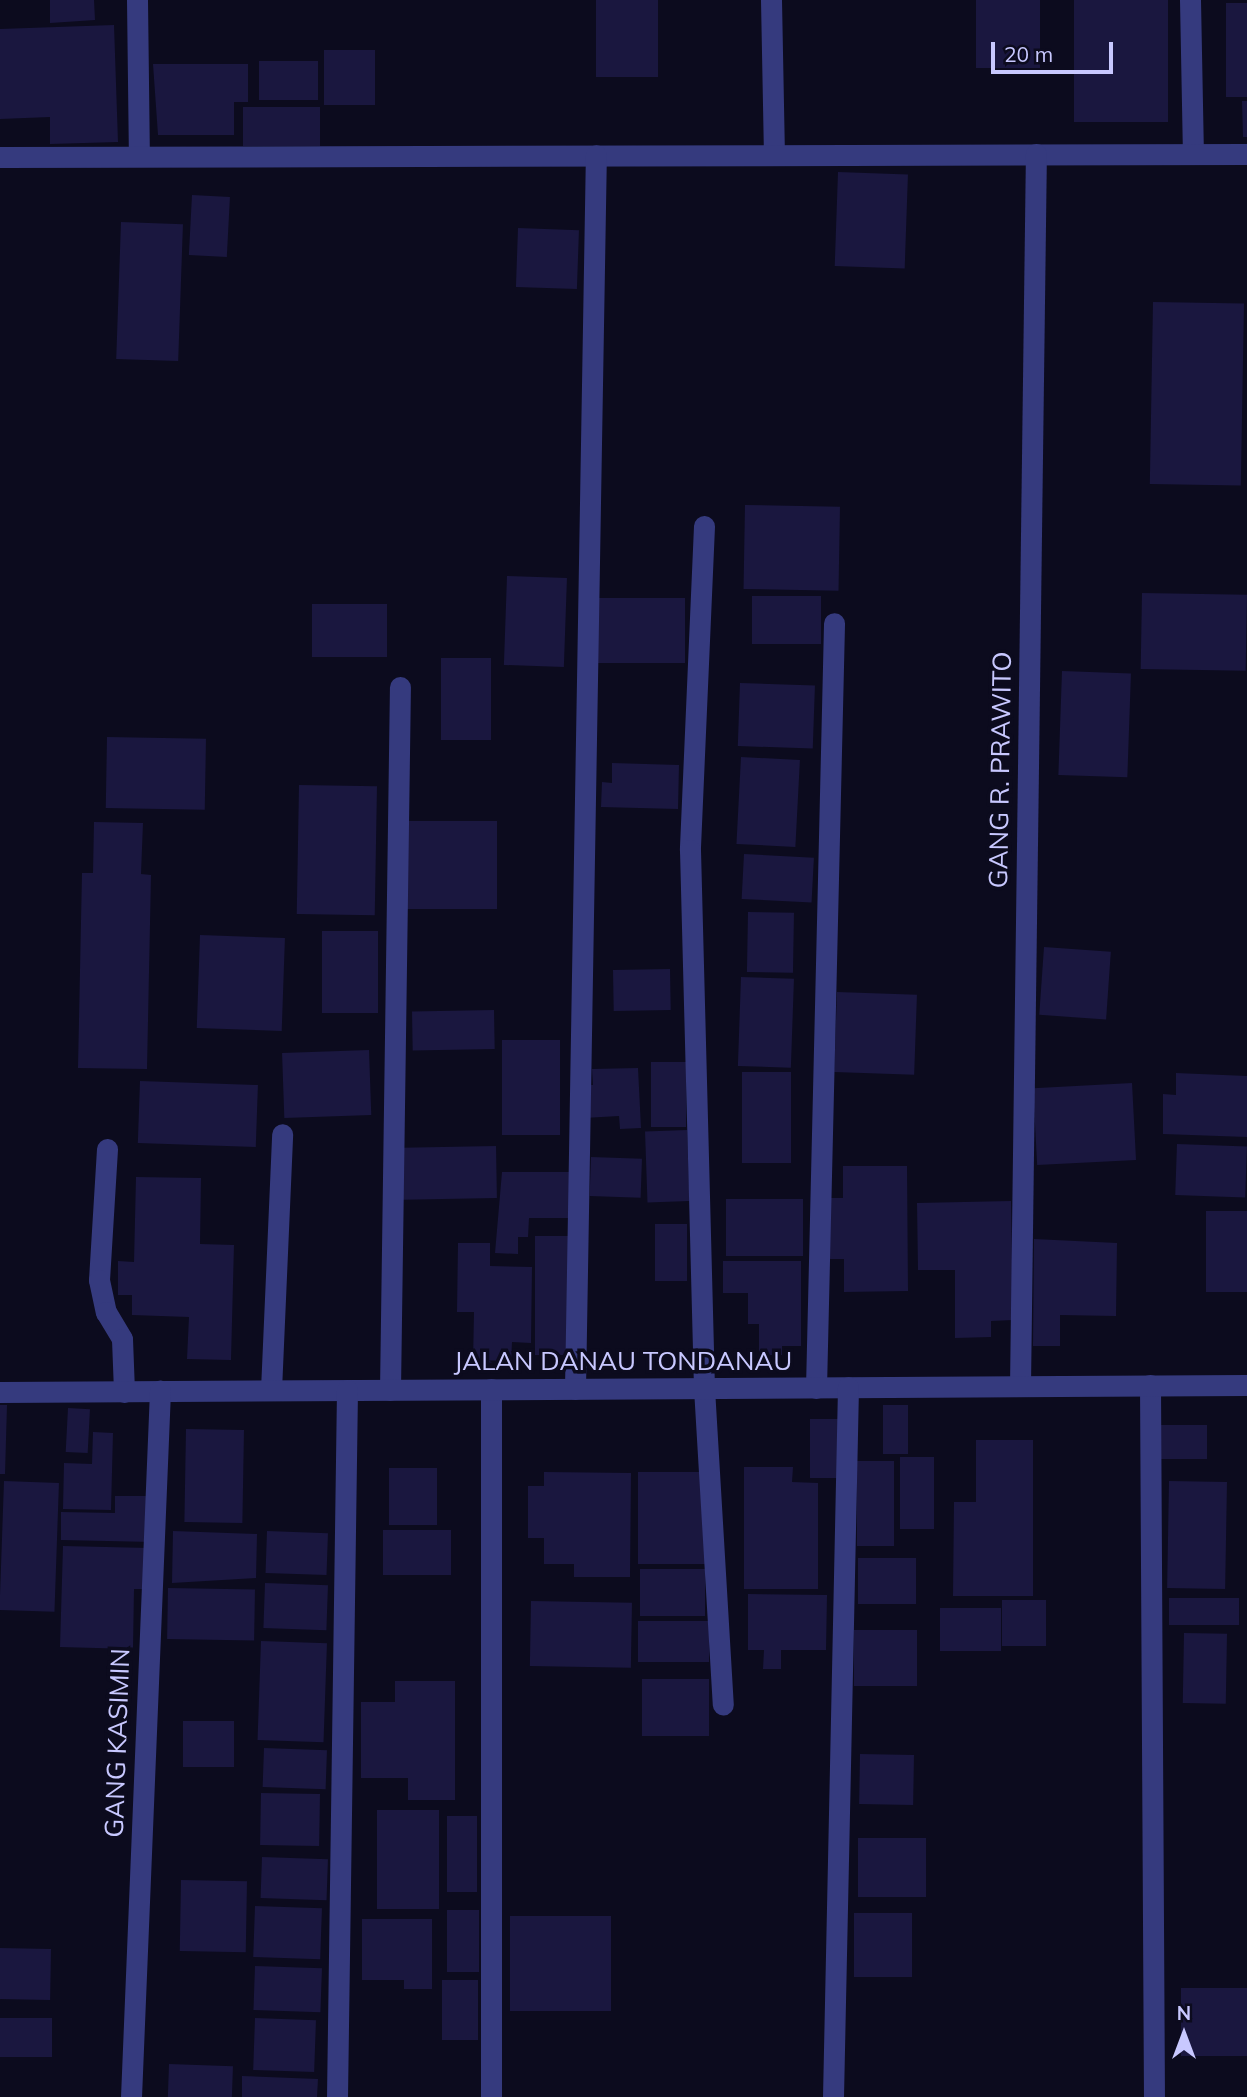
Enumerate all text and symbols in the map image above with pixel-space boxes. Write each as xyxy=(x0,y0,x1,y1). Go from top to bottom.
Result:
scale bar xyxy=(995,28,1118,72)
text: 20 m xyxy=(1004,41,1053,67)
street label: GANG R. PRAWITO xyxy=(982,651,1018,889)
street label: JALAN DANAU TONDANAU xyxy=(454,1345,792,1377)
street label: GANG KASIMIN xyxy=(98,1648,136,1838)
north arrow xyxy=(1149,1999,1219,2069)
text: N xyxy=(1177,2001,1191,2025)

